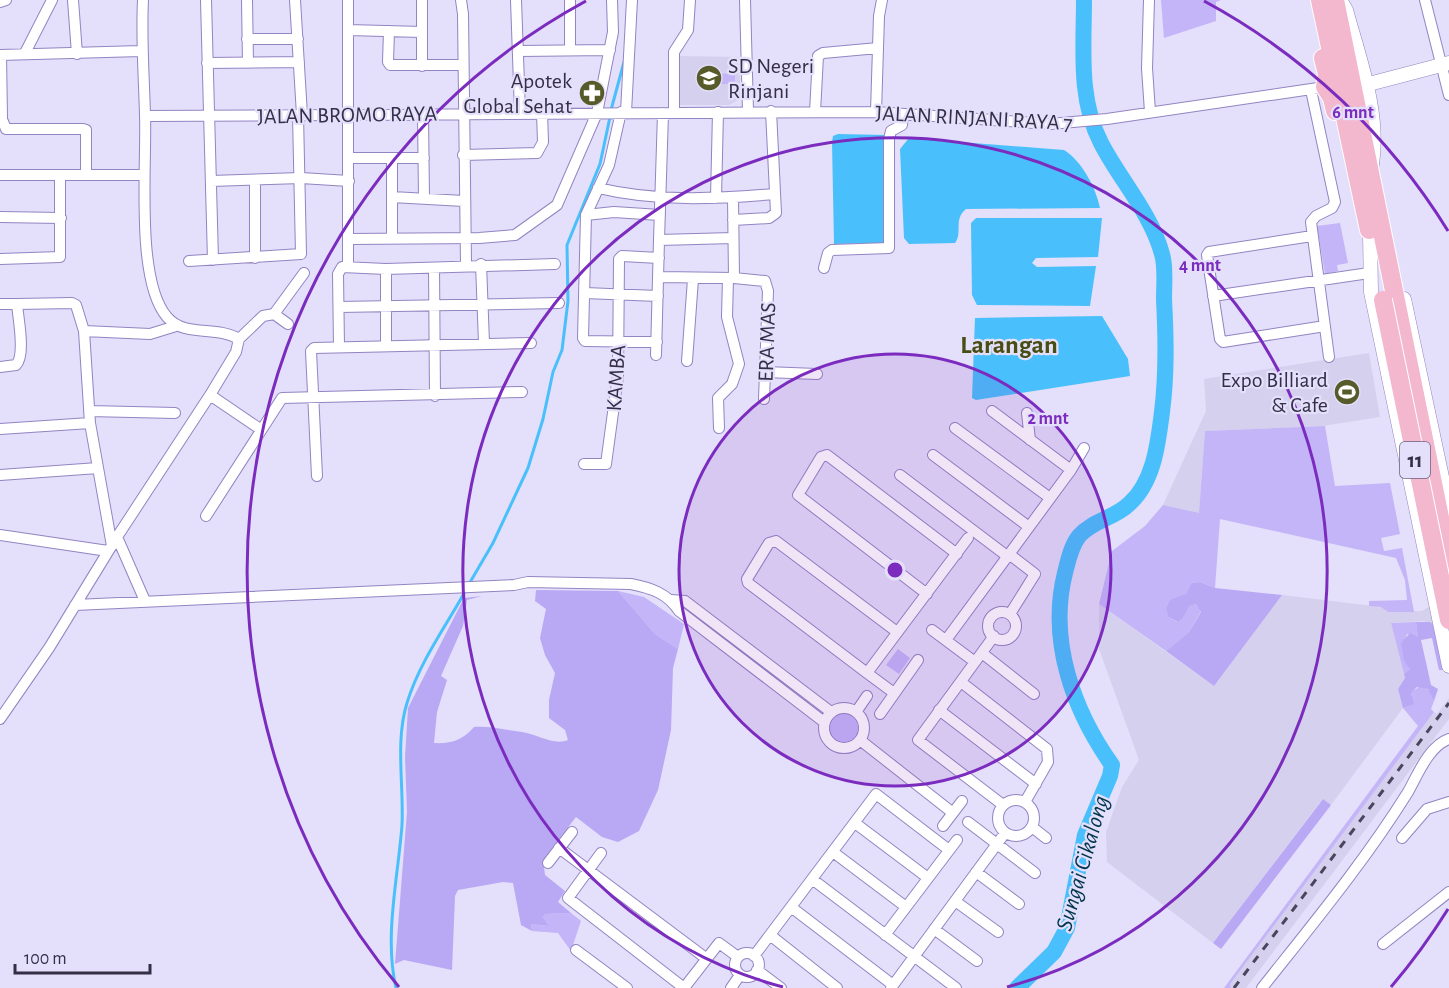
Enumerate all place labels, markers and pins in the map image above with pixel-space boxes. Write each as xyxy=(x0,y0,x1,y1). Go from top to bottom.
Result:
place label: SD Negeri Rinjani xyxy=(728,55,814,102)
school or university icon: SD Negeri Rinjani xyxy=(694,63,724,93)
place label: Apotek Global Sehat xyxy=(464,70,572,117)
pharmacy icon: Apotek Global Sehat xyxy=(577,78,607,108)
place label: Expo Billiard & Cafe xyxy=(1220,369,1328,416)
sports icon: Expo Billiard & Cafe xyxy=(1332,377,1362,407)
centre of rings xyxy=(885,560,905,580)

